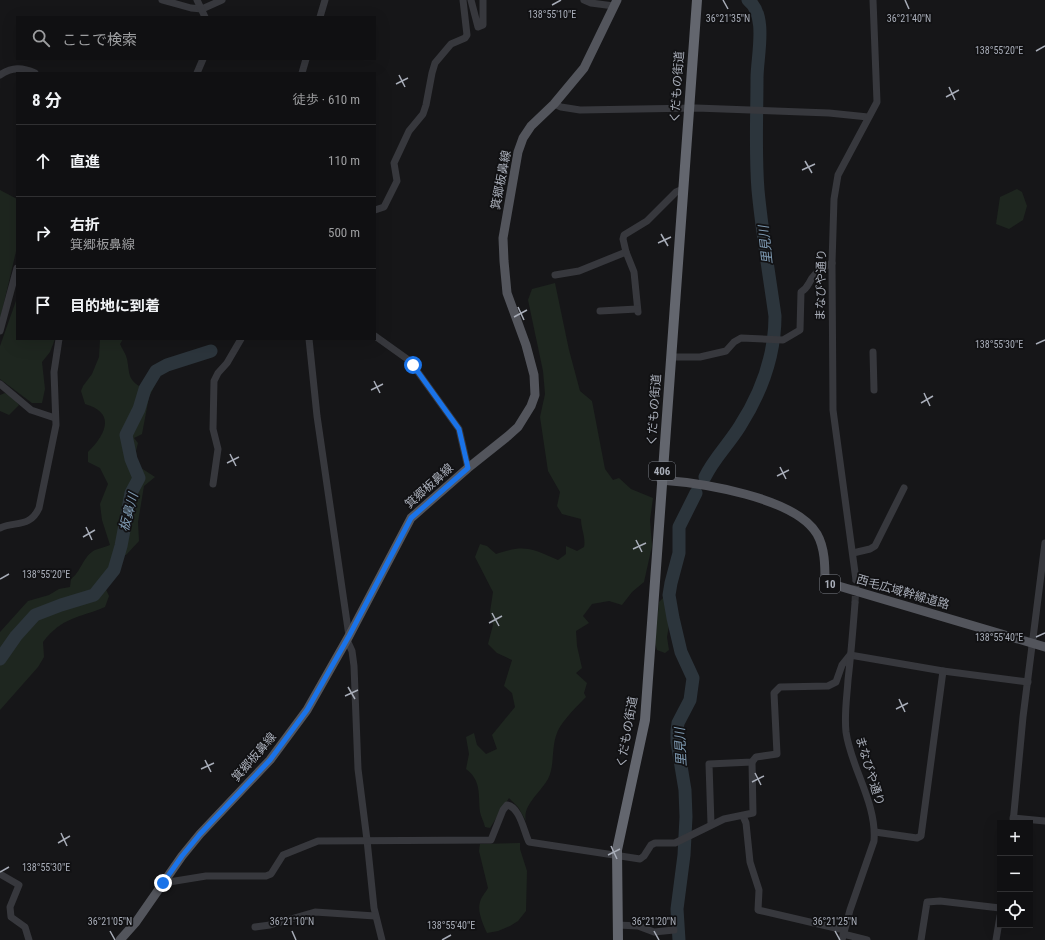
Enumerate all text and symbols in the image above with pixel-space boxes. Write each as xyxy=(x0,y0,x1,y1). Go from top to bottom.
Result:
text: 138°55'10"E xyxy=(528,9,576,20)
text: 36°21'35"N xyxy=(706,13,750,24)
text: 36°21'40"N xyxy=(887,13,931,24)
search box xyxy=(16,16,376,60)
icon: search xyxy=(30,27,52,49)
text: ここで検索 xyxy=(62,31,137,49)
text: 138°55'20"E xyxy=(975,45,1023,56)
street label: くだもの街道 xyxy=(668,51,686,123)
text: 8 分 xyxy=(32,90,62,110)
text: 徒歩 · 610 m xyxy=(293,92,360,107)
street label: 箕郷板鼻線 xyxy=(488,149,514,211)
icon: ahead xyxy=(32,150,54,172)
text: 直進 xyxy=(70,153,100,171)
text: 110 m xyxy=(328,153,360,168)
text: 右折 xyxy=(70,216,100,234)
icon: right xyxy=(32,222,54,244)
water label: 里見川 xyxy=(756,223,775,265)
text: 500 m xyxy=(328,225,360,240)
text: 箕郷板鼻線 xyxy=(70,237,135,252)
street label: まなびや通り xyxy=(813,249,829,321)
icon: arrive xyxy=(32,294,54,316)
text: 目的地に到着 xyxy=(70,297,160,315)
text: 138°55'30"E xyxy=(975,339,1023,350)
route start xyxy=(404,356,422,374)
street label: くだもの街道 xyxy=(645,374,663,446)
street label: 箕郷板鼻線 xyxy=(402,461,456,511)
road number: 406 xyxy=(649,462,675,480)
water label: 板鼻川 xyxy=(116,489,141,533)
text: 138°55'20"E xyxy=(22,569,70,580)
street label: 西毛広域幹線道路 xyxy=(855,572,951,612)
road number: 10 xyxy=(820,575,840,593)
text: 138°55'40"E xyxy=(975,632,1023,643)
street label: くだもの街道 xyxy=(614,695,640,769)
water label: 里見川 xyxy=(672,725,689,767)
street label: 箕郷板鼻線 xyxy=(229,730,279,784)
street label: まなびや通り xyxy=(853,735,887,807)
map controls xyxy=(997,820,1033,928)
button: + xyxy=(997,820,1033,856)
button: − xyxy=(997,856,1033,892)
text: 138°55'30"E xyxy=(22,862,70,873)
route end xyxy=(154,874,172,892)
button: locate xyxy=(997,892,1033,928)
text: 36°21'05"N xyxy=(88,916,132,927)
text: 36°21'10"N xyxy=(270,916,314,927)
text: 36°21'20"N xyxy=(632,916,676,927)
text: 36°21'25"N xyxy=(813,916,857,927)
text: 138°55'40"E xyxy=(427,920,475,931)

